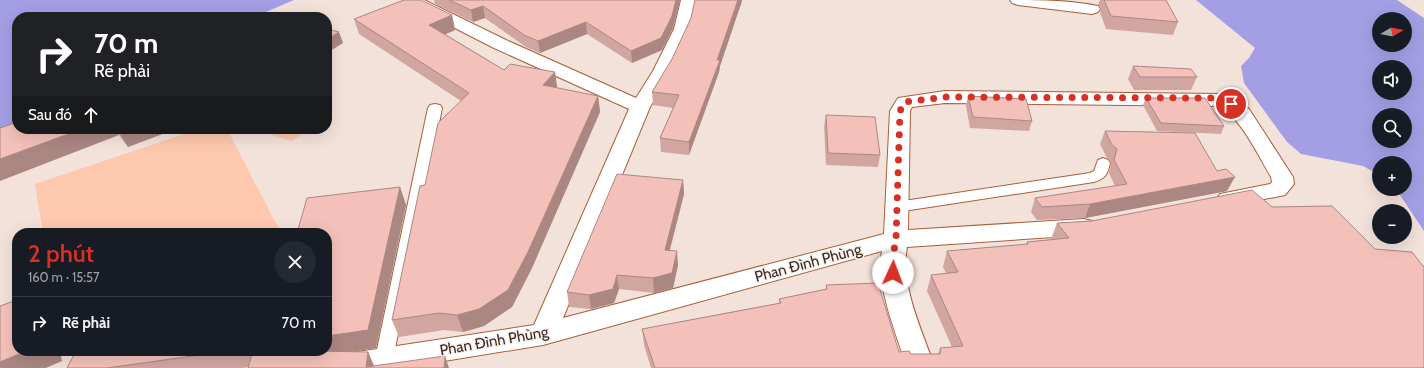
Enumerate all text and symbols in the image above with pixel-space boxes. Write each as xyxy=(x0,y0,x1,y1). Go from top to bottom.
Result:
north arrow xyxy=(1372,12,1412,52)
map controls xyxy=(1372,12,1412,244)
text: 70 m xyxy=(94,26,158,60)
icon: right xyxy=(28,28,80,80)
text: Rẽ phải xyxy=(94,60,150,82)
button: sound xyxy=(1372,60,1412,100)
pin xyxy=(1214,87,1248,121)
icon: arrive xyxy=(1220,93,1242,115)
icon: ahead xyxy=(80,104,102,126)
text: Sau đó xyxy=(28,106,72,124)
button: search xyxy=(1372,108,1412,148)
button: + xyxy=(1372,156,1412,196)
button: − xyxy=(1372,204,1412,244)
text: 2 phút xyxy=(28,239,94,268)
street label: Phan Đình Phùng xyxy=(753,240,864,286)
button: close xyxy=(274,241,316,283)
position arrow xyxy=(872,252,914,294)
text: 160 m · 15:57 xyxy=(28,269,100,285)
icon: right xyxy=(28,312,50,334)
text: Rẽ phải xyxy=(62,314,110,332)
text: 70 m xyxy=(282,314,316,332)
street label: Phan Đình Phùng xyxy=(438,322,550,359)

